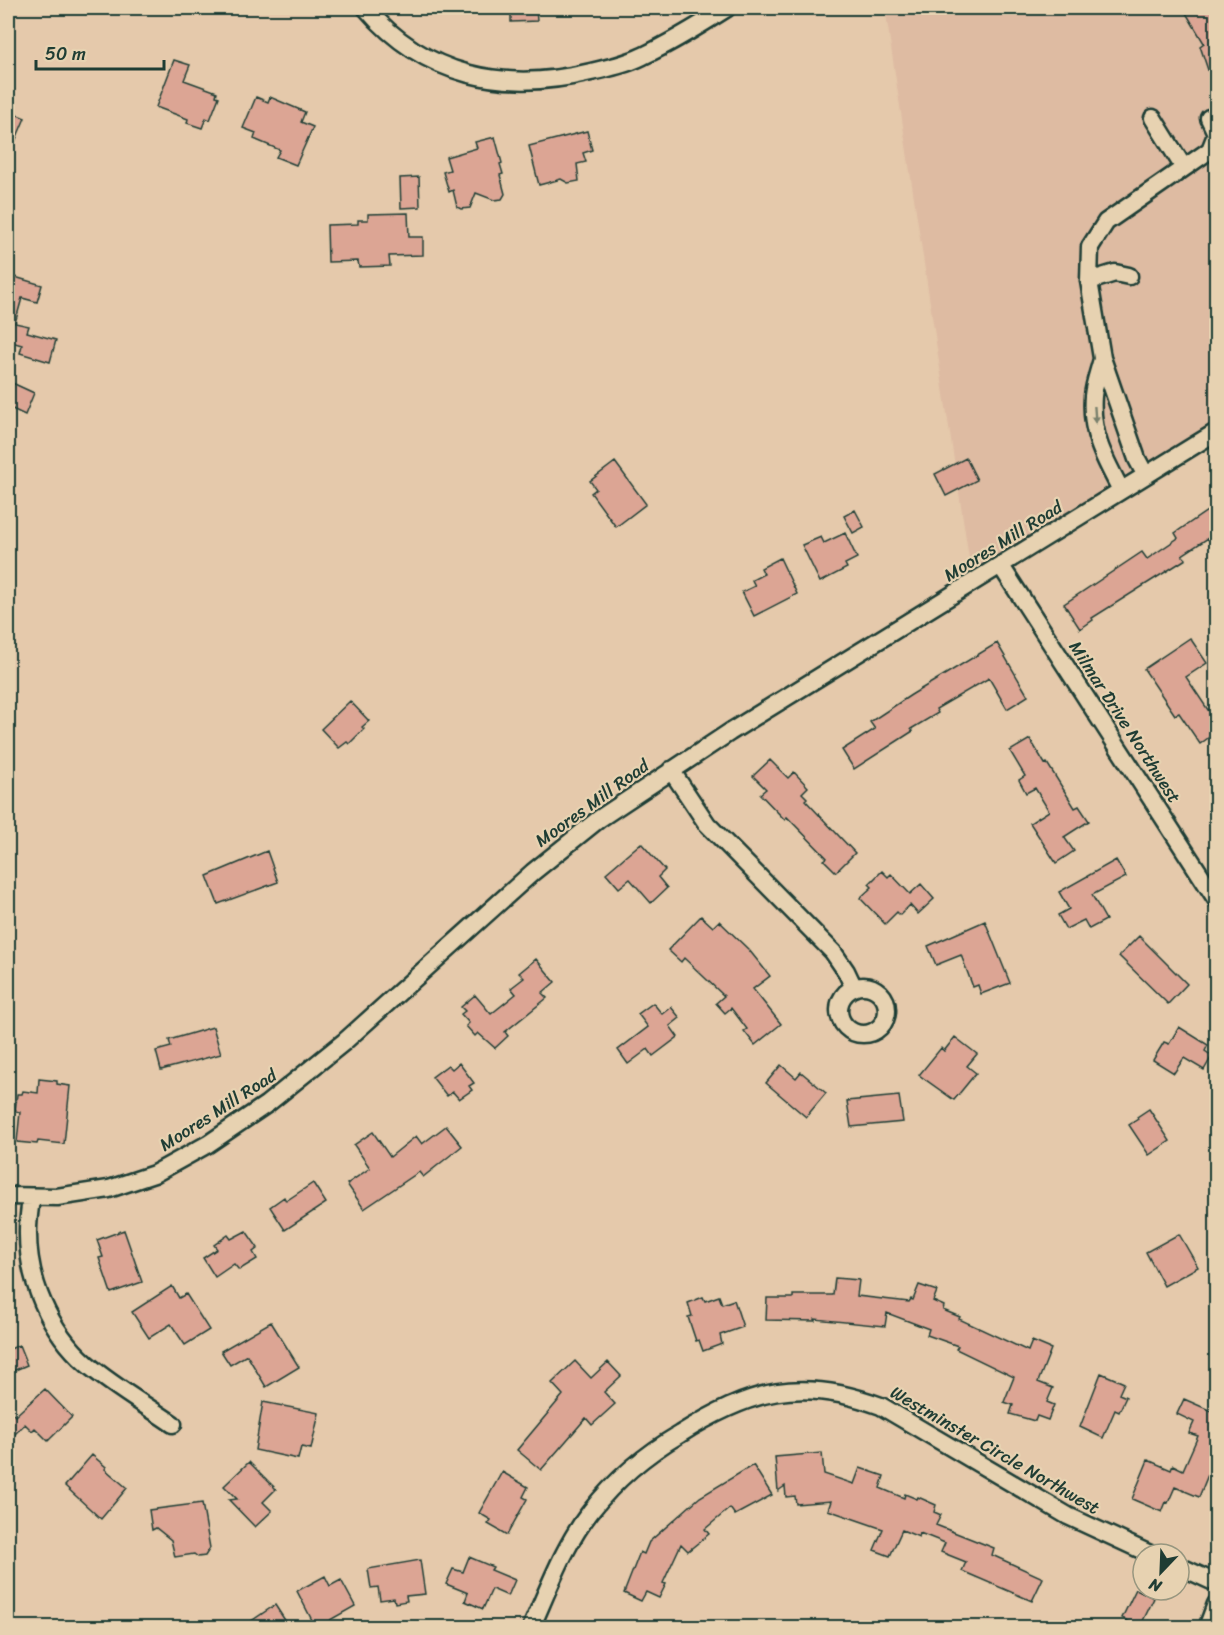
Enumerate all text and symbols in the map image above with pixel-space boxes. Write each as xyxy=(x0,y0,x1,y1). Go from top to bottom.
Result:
scale bar xyxy=(36,33,164,71)
text: 50 m xyxy=(45,38,86,70)
one-way arrow xyxy=(1090,406,1099,425)
street label: Moores Mill Road xyxy=(937,491,1070,590)
street label: Milmar Drive Northwest xyxy=(1060,634,1190,810)
street label: Moores Mill Road xyxy=(528,749,657,856)
street label: Moores Mill Road xyxy=(153,1059,285,1160)
street label: Westminster Circle Northwest xyxy=(884,1377,1106,1523)
north arrow xyxy=(1131,1542,1191,1602)
text: N xyxy=(1144,1569,1167,1601)

